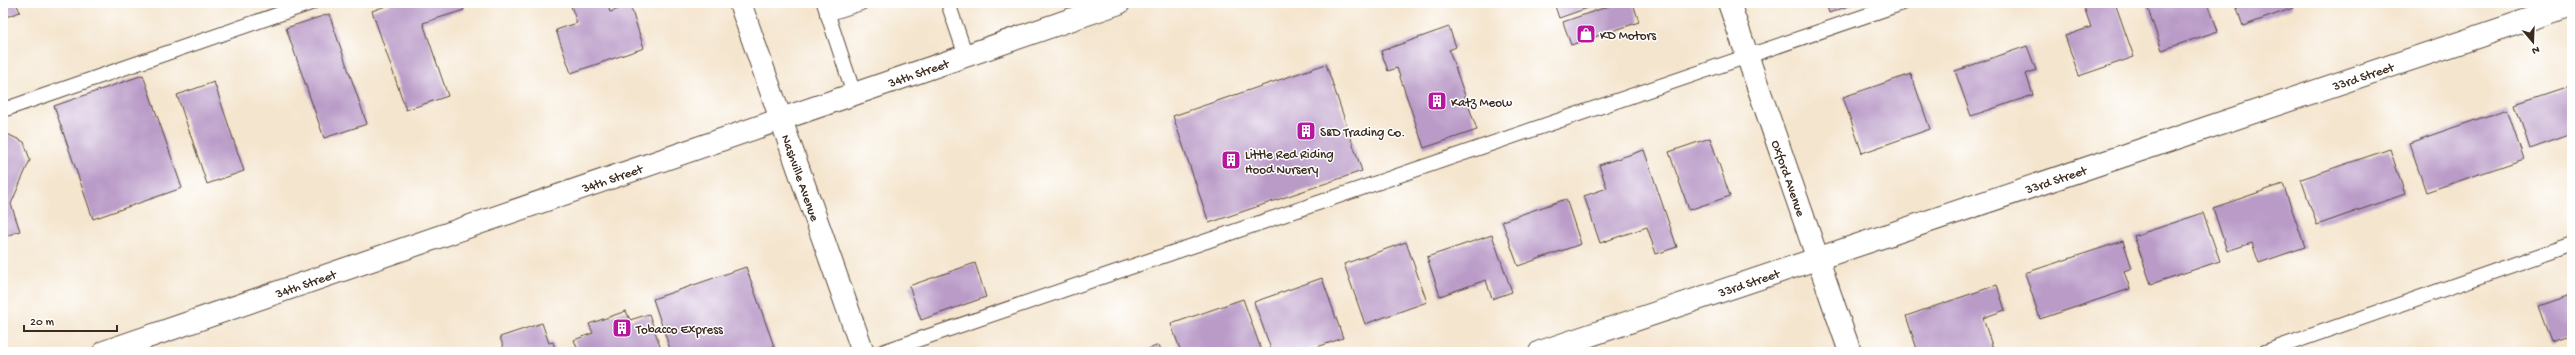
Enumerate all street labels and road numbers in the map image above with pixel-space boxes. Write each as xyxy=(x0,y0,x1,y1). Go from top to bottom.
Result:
street label: 34th Street xyxy=(886,57,953,92)
street label: 33rd Street xyxy=(2330,60,2398,95)
street label: Nashville Avenue xyxy=(777,133,821,224)
street label: Oxford Avenue xyxy=(1767,138,1808,219)
street label: 34th Street xyxy=(579,162,646,197)
street label: 33rd Street xyxy=(2023,163,2091,199)
street label: 33rd Street xyxy=(1716,266,1783,302)
street label: 34th Street xyxy=(273,267,340,303)

